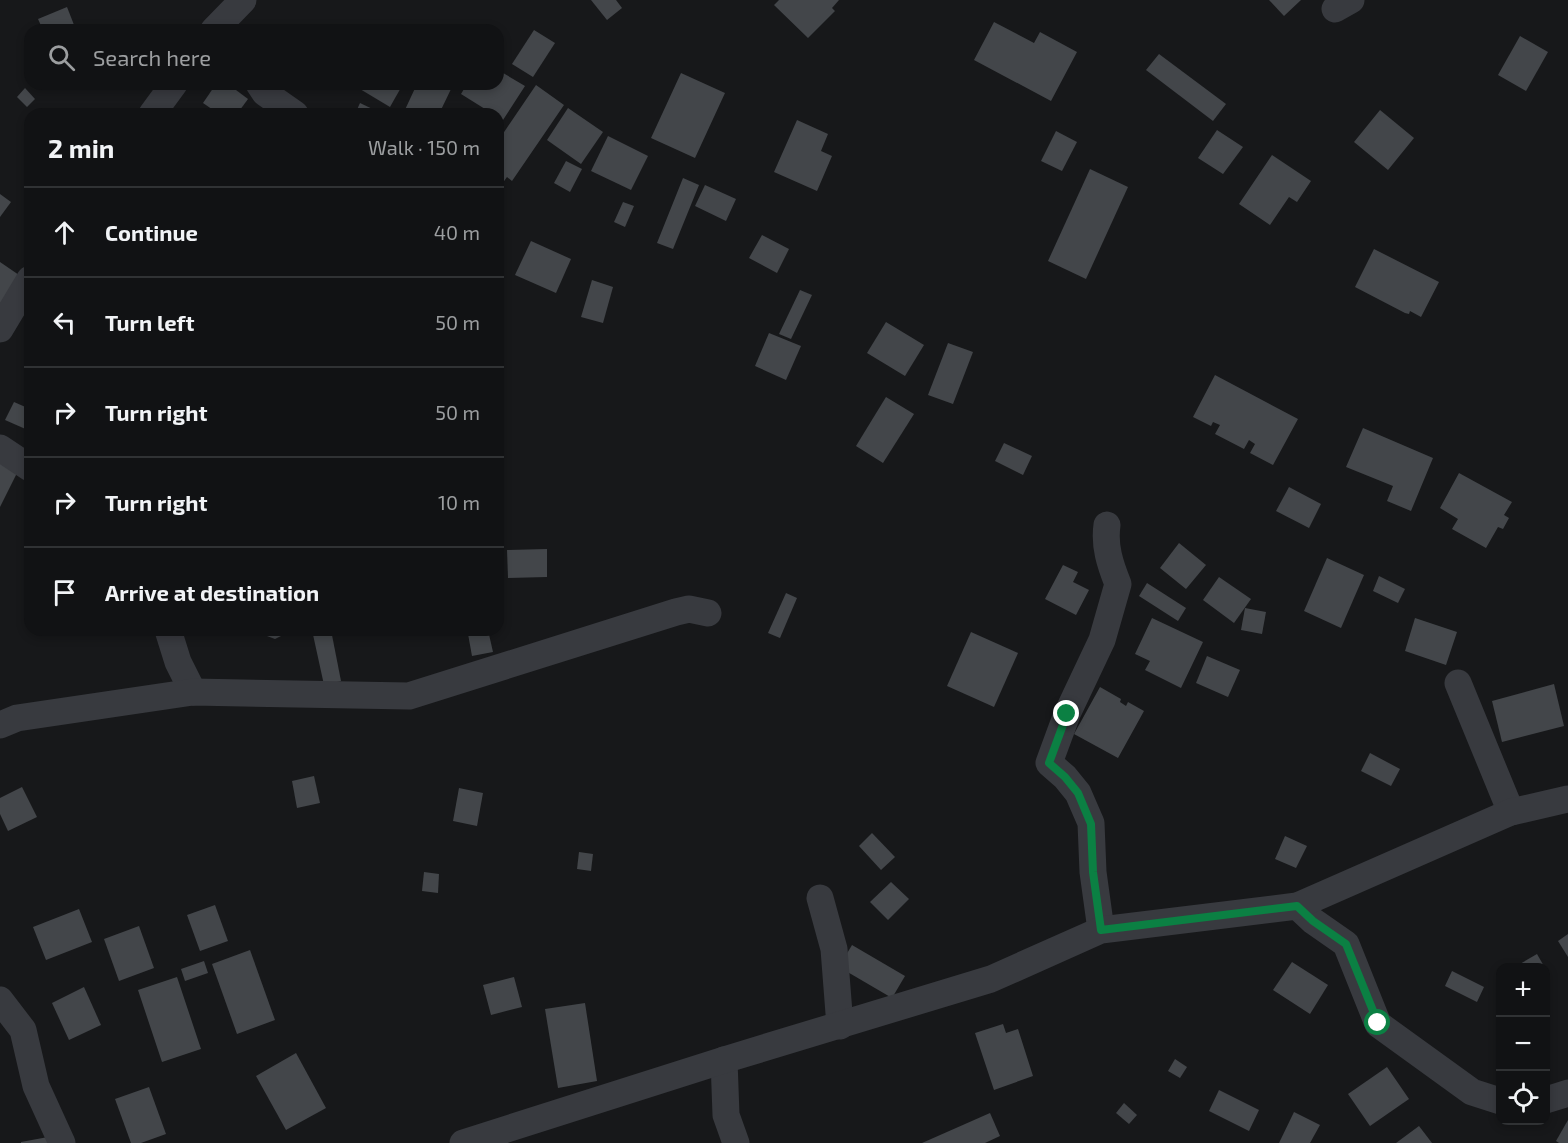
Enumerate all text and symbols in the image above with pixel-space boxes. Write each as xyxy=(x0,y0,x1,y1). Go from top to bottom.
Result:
search box xyxy=(24,24,504,90)
icon: search xyxy=(45,41,78,74)
text: Search here xyxy=(93,44,211,70)
text: 2 min xyxy=(48,132,114,163)
text: Walk · 150 m xyxy=(368,135,480,159)
icon: ahead xyxy=(48,216,81,249)
text: Continue xyxy=(105,219,198,245)
text: 40 m xyxy=(434,220,480,244)
icon: left xyxy=(48,306,81,339)
text: Turn left xyxy=(105,309,194,335)
text: 50 m xyxy=(435,310,480,334)
icon: right xyxy=(48,396,81,429)
text: Turn right xyxy=(105,399,207,425)
text: 50 m xyxy=(435,400,480,424)
icon: right xyxy=(48,486,81,519)
text: Turn right xyxy=(105,489,207,515)
text: 10 m xyxy=(438,490,480,514)
icon: arrive xyxy=(48,576,81,609)
text: Arrive at destination xyxy=(105,579,319,605)
route end xyxy=(1053,700,1079,726)
map controls xyxy=(1496,963,1550,1125)
button: + xyxy=(1496,963,1550,1017)
route start xyxy=(1364,1009,1390,1035)
button: − xyxy=(1496,1017,1550,1071)
button: locate xyxy=(1496,1071,1550,1125)

